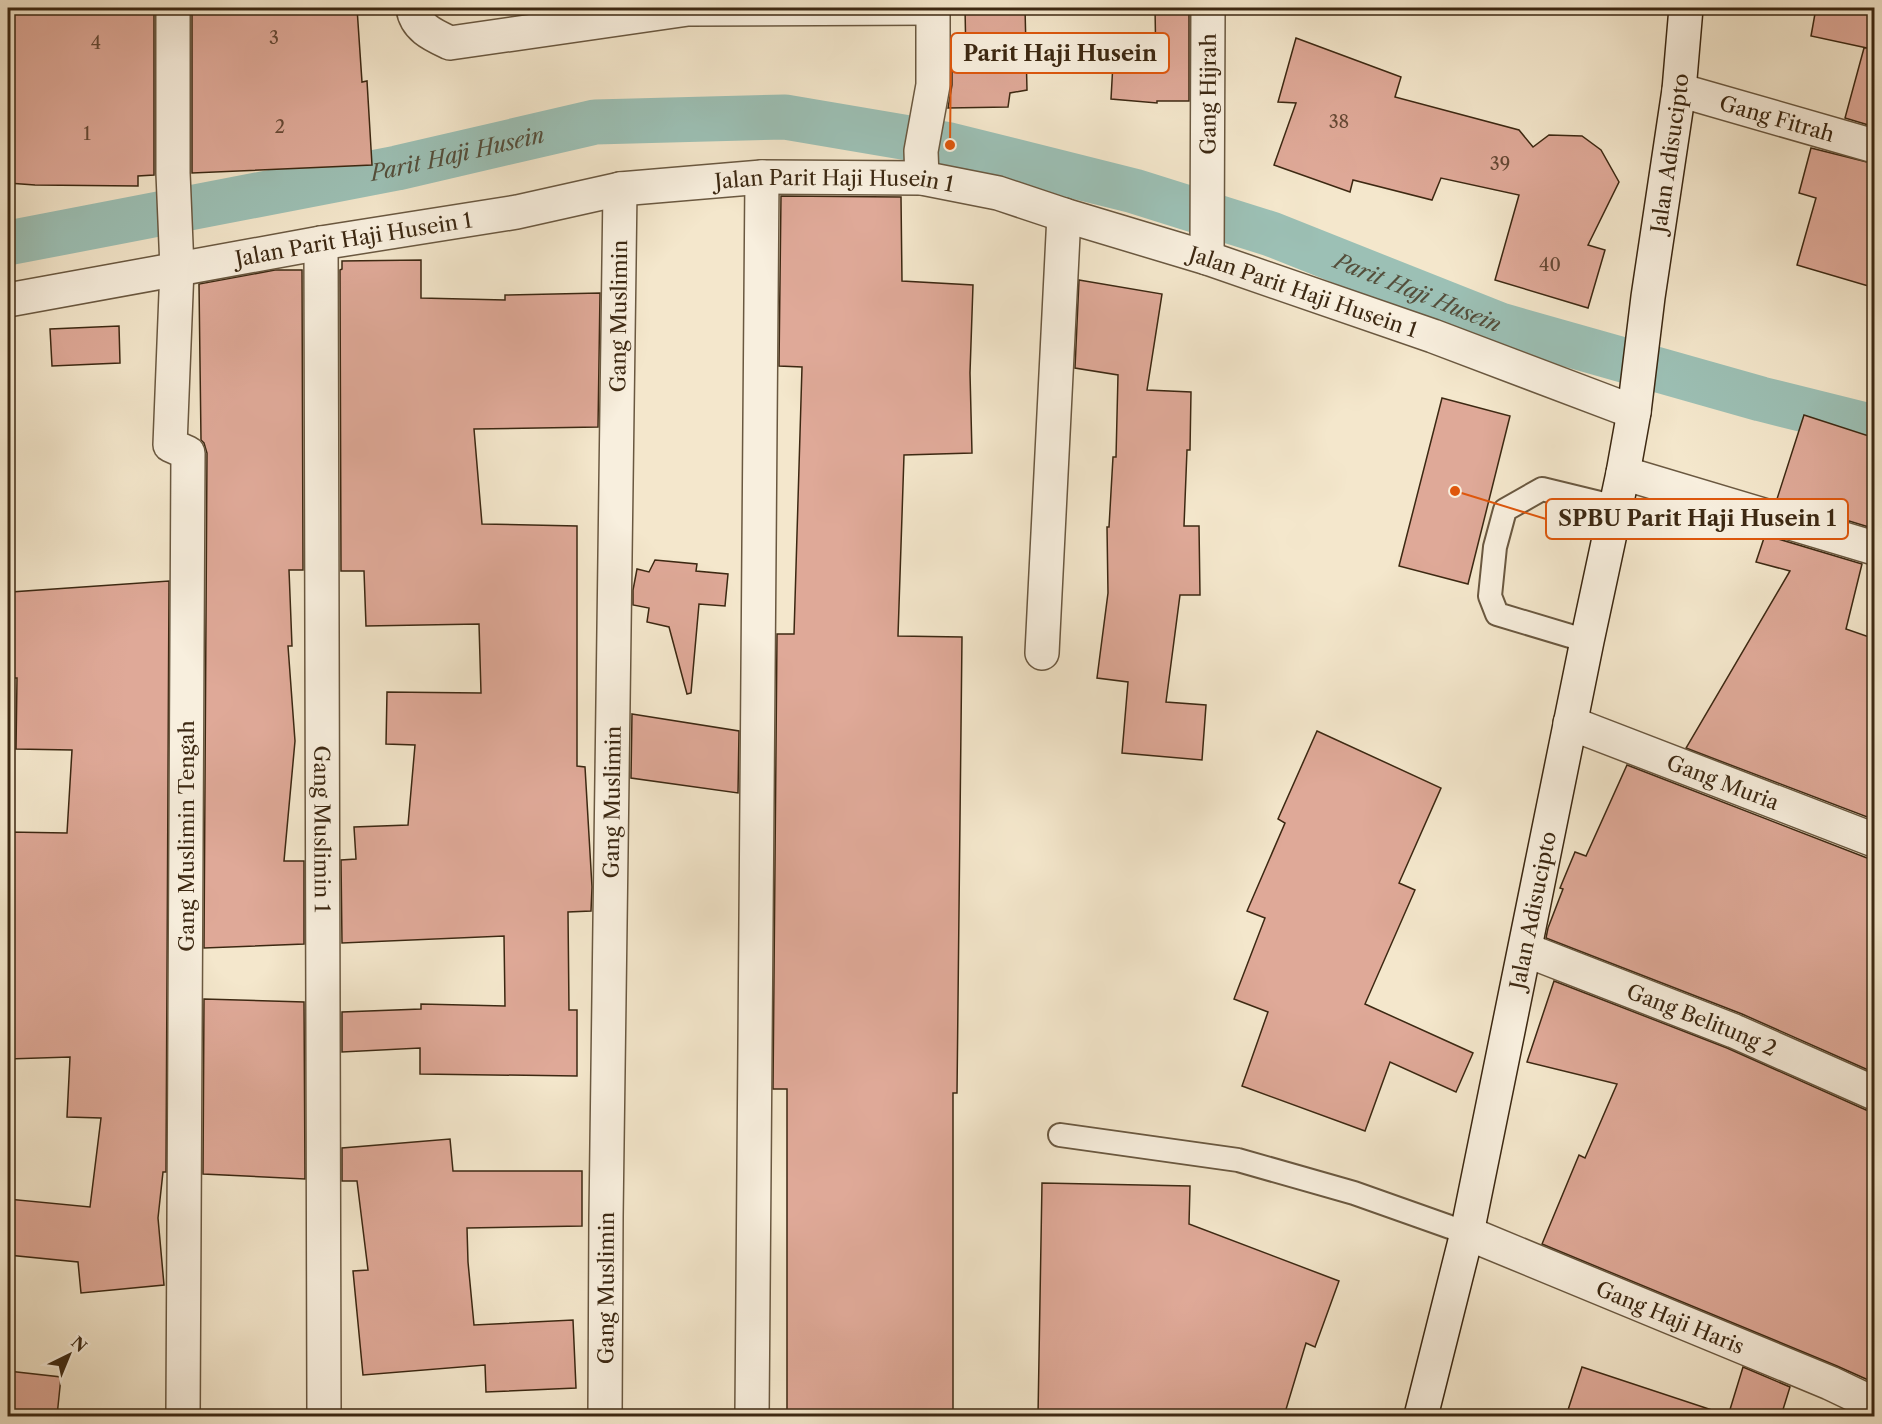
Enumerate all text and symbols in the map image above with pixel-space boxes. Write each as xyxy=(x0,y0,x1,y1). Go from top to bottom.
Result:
house number: 3 xyxy=(269,27,279,49)
house number: 4 xyxy=(91,32,101,54)
callout: Parit Haji Husein xyxy=(951,33,1169,73)
street label: Gang Hijrah xyxy=(1195,33,1220,155)
text: Parit Haji Husein xyxy=(963,40,1157,67)
street label: Jalan Adisucipto xyxy=(1645,72,1693,237)
street label: Gang Fitrah xyxy=(1717,90,1837,146)
house number: 38 xyxy=(1329,111,1349,133)
house number: 2 xyxy=(275,116,285,138)
water label: Parit Haji Husein xyxy=(366,121,547,187)
house number: 1 xyxy=(83,123,91,145)
house number: 39 xyxy=(1490,153,1510,175)
street label: Jalan Parit Haji Husein 1 xyxy=(711,164,956,197)
street label: Jalan Parit Haji Husein 1 xyxy=(230,207,474,271)
street label: Gang Muslimin xyxy=(605,240,632,393)
street label: Jalan Parit Haji Husein 1 xyxy=(1186,241,1420,343)
water label: Parit Haji Husein xyxy=(1330,248,1506,336)
house number: 40 xyxy=(1539,254,1561,276)
callout: SPBU Parit Haji Husein 1 xyxy=(1546,499,1848,539)
text: SPBU Parit Haji Husein 1 xyxy=(1558,505,1836,532)
street label: Gang Muslimin Tengah xyxy=(174,720,199,952)
street label: Gang Muslimin xyxy=(598,726,625,879)
street label: Gang Muslimin 1 xyxy=(310,745,335,913)
street label: Gang Muria xyxy=(1664,749,1783,815)
street label: Jalan Adisucipto xyxy=(1504,829,1561,994)
street label: Gang Belitung 2 xyxy=(1623,978,1781,1061)
street label: Gang Muslimin xyxy=(593,1212,619,1364)
street label: Gang Haji Haris xyxy=(1593,1275,1748,1359)
north arrow xyxy=(39,1325,99,1385)
text: N xyxy=(67,1332,91,1356)

